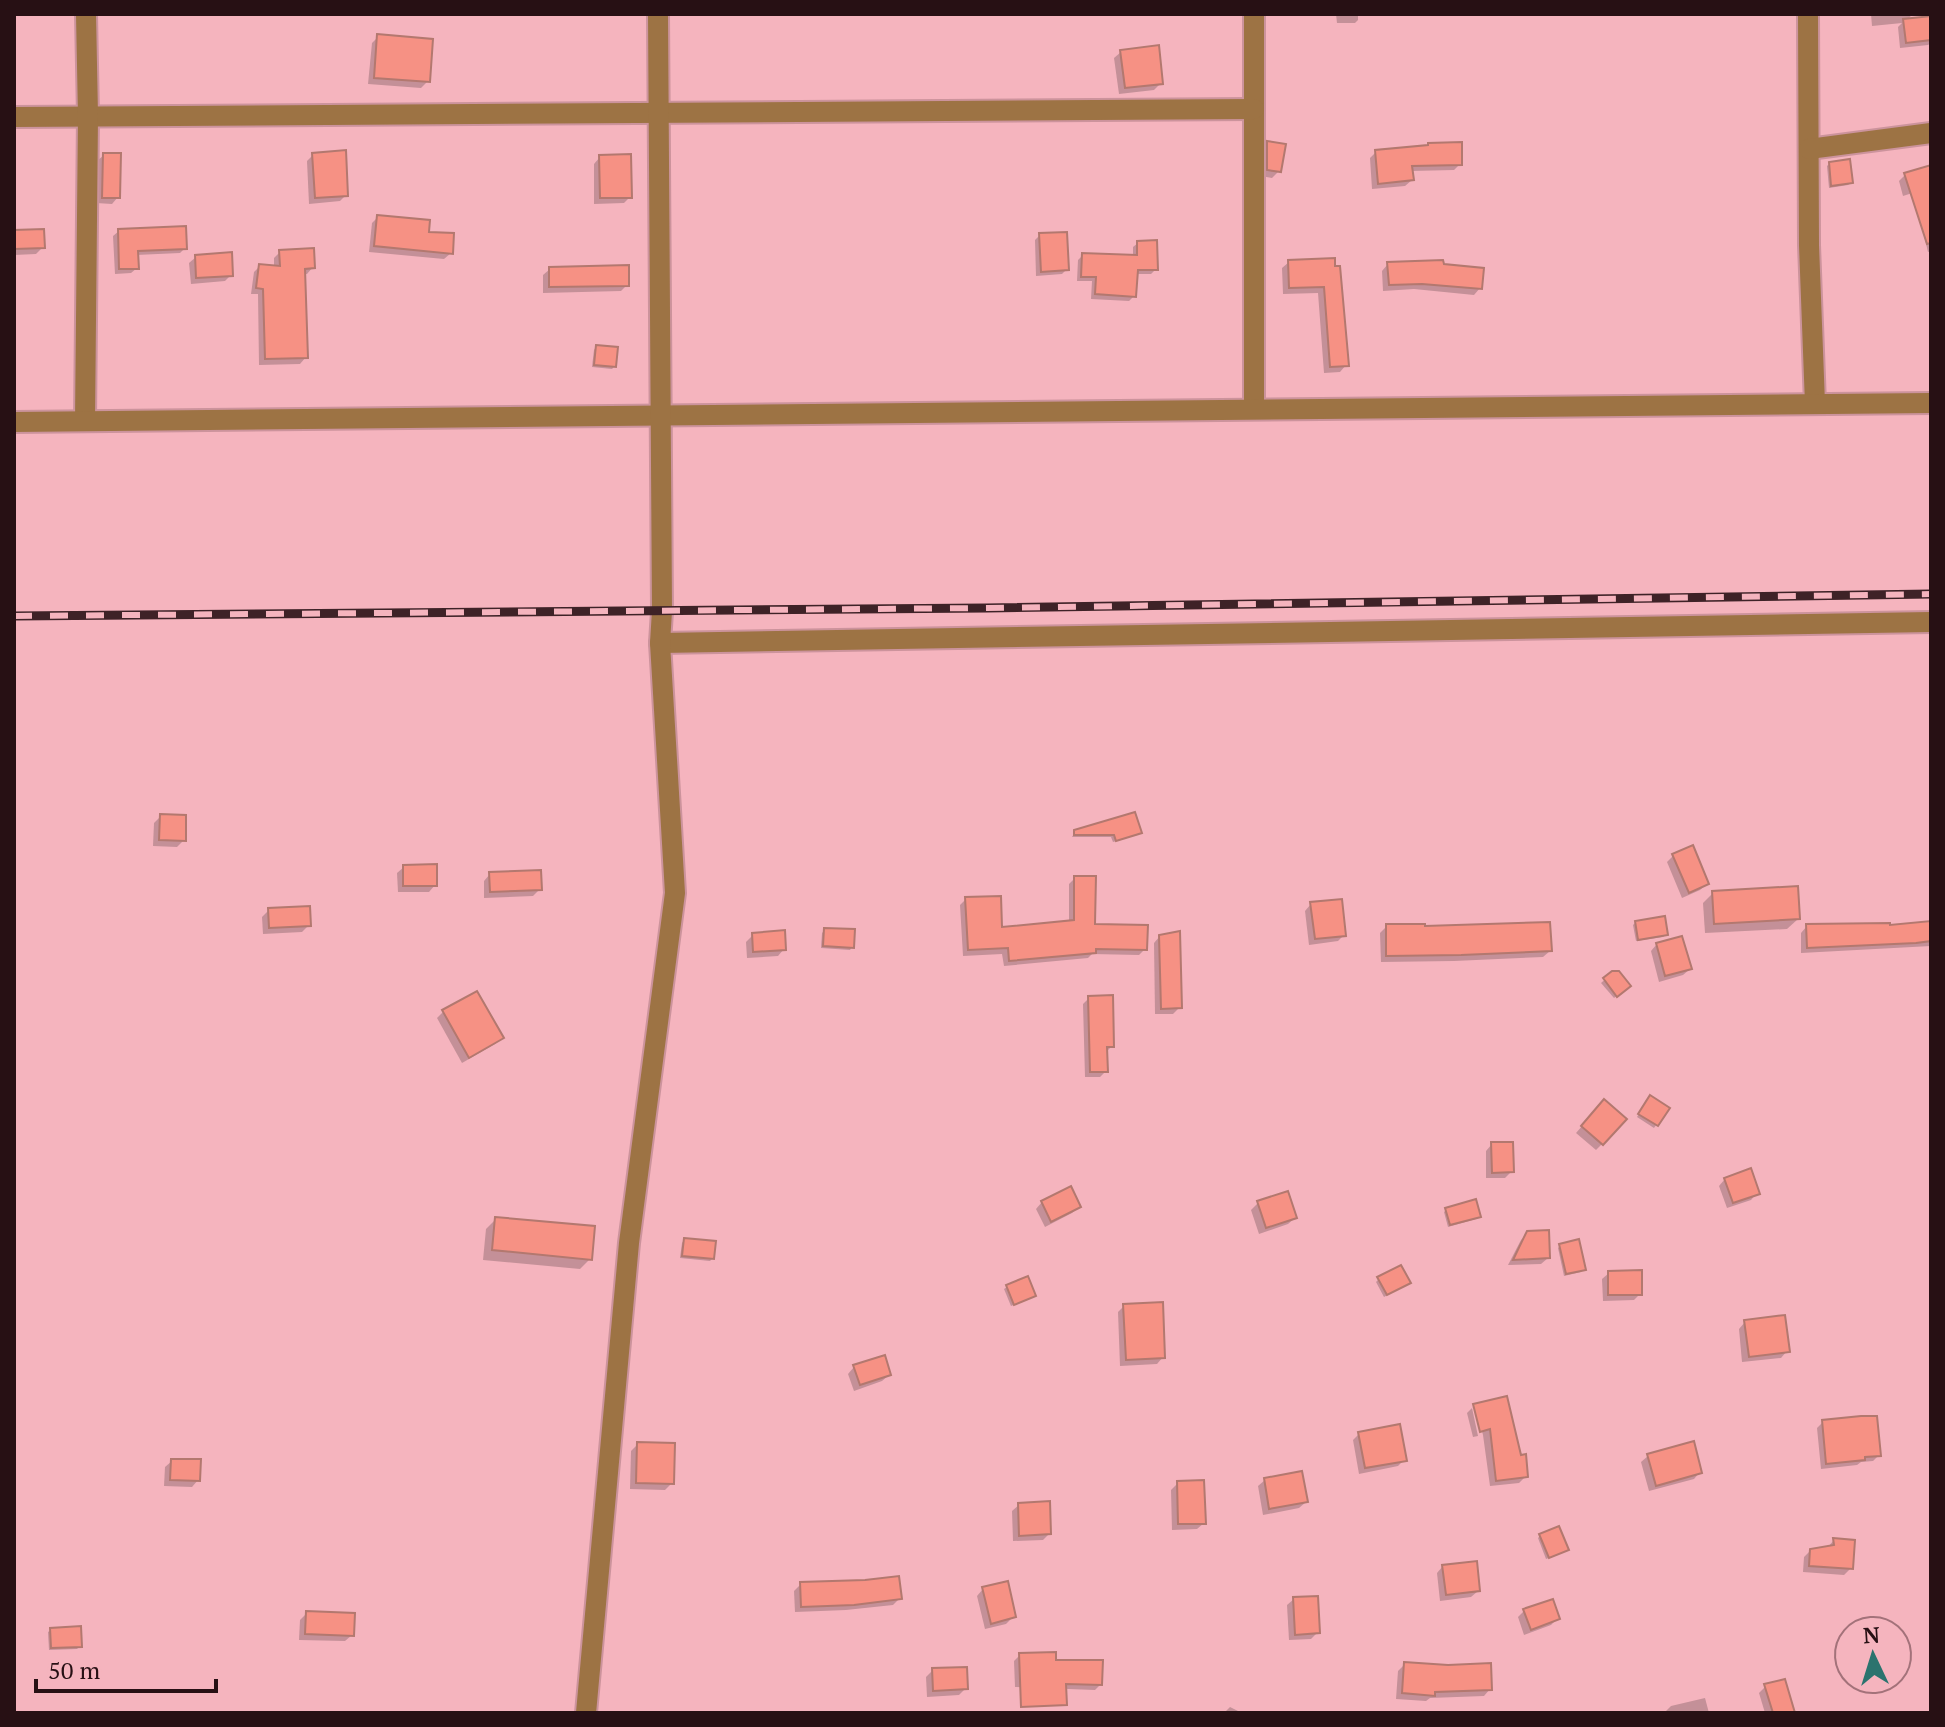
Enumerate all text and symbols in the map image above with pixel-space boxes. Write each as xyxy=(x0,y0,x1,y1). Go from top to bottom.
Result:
north arrow xyxy=(1833,1615,1913,1695)
text: N xyxy=(1862,1619,1881,1650)
scale bar xyxy=(36,1643,216,1693)
text: 50 m xyxy=(48,1654,100,1686)

